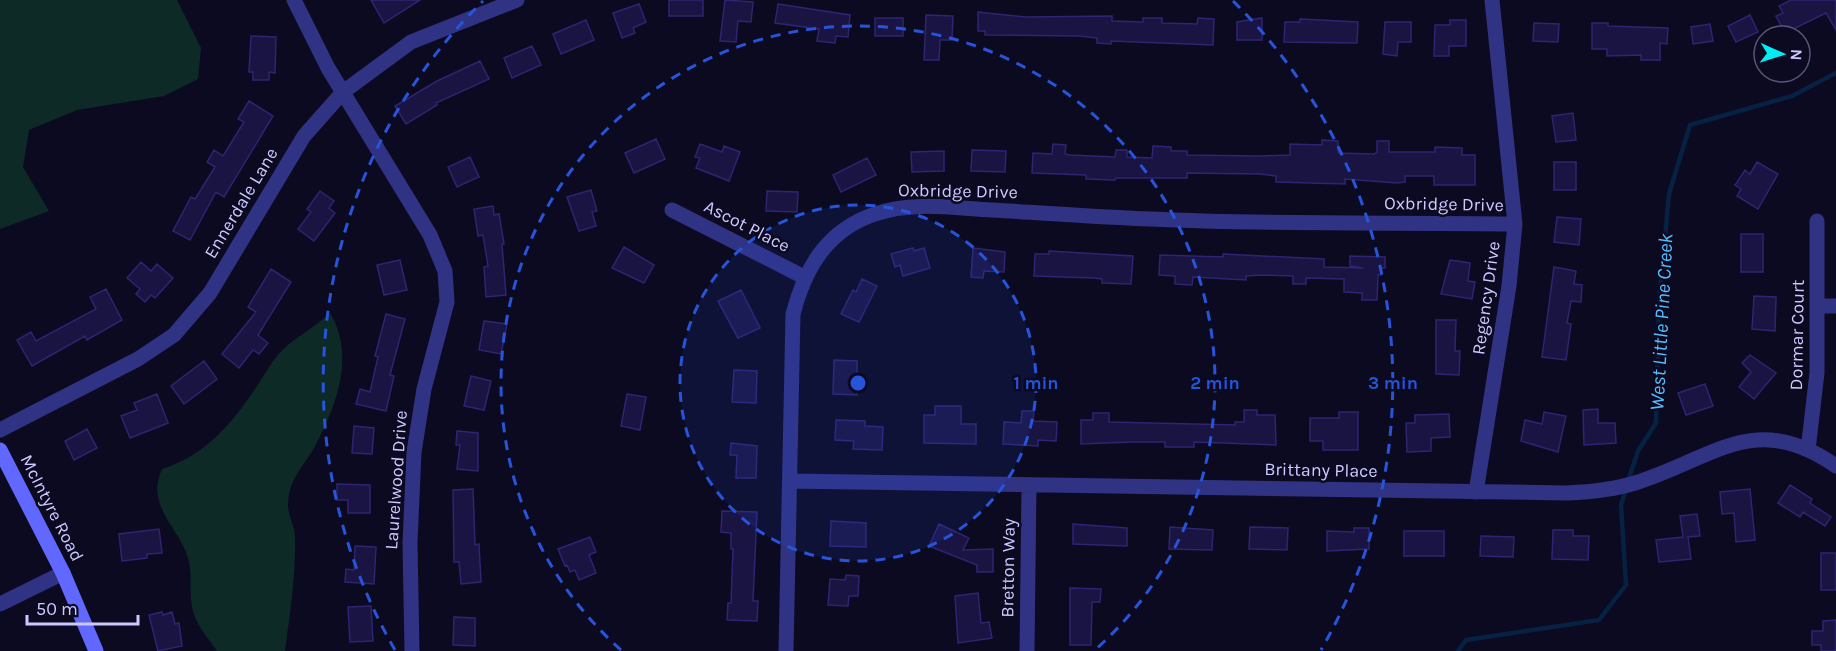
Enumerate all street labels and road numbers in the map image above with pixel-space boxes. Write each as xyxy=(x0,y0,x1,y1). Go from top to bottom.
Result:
street label: Ennerdale Lane xyxy=(199,144,283,262)
street label: Oxbridge Drive xyxy=(898,179,1018,203)
street label: Oxbridge Drive xyxy=(1384,192,1504,216)
street label: Ascot Place xyxy=(700,195,794,257)
street label: Regency Drive xyxy=(1467,240,1505,356)
street label: Dormar Court xyxy=(1785,279,1809,391)
street label: Laurelwood Drive xyxy=(380,410,412,550)
street label: McIntyre Road xyxy=(16,451,88,565)
street label: Brittany Place xyxy=(1264,458,1378,482)
street label: Bretton Way xyxy=(996,518,1020,618)

